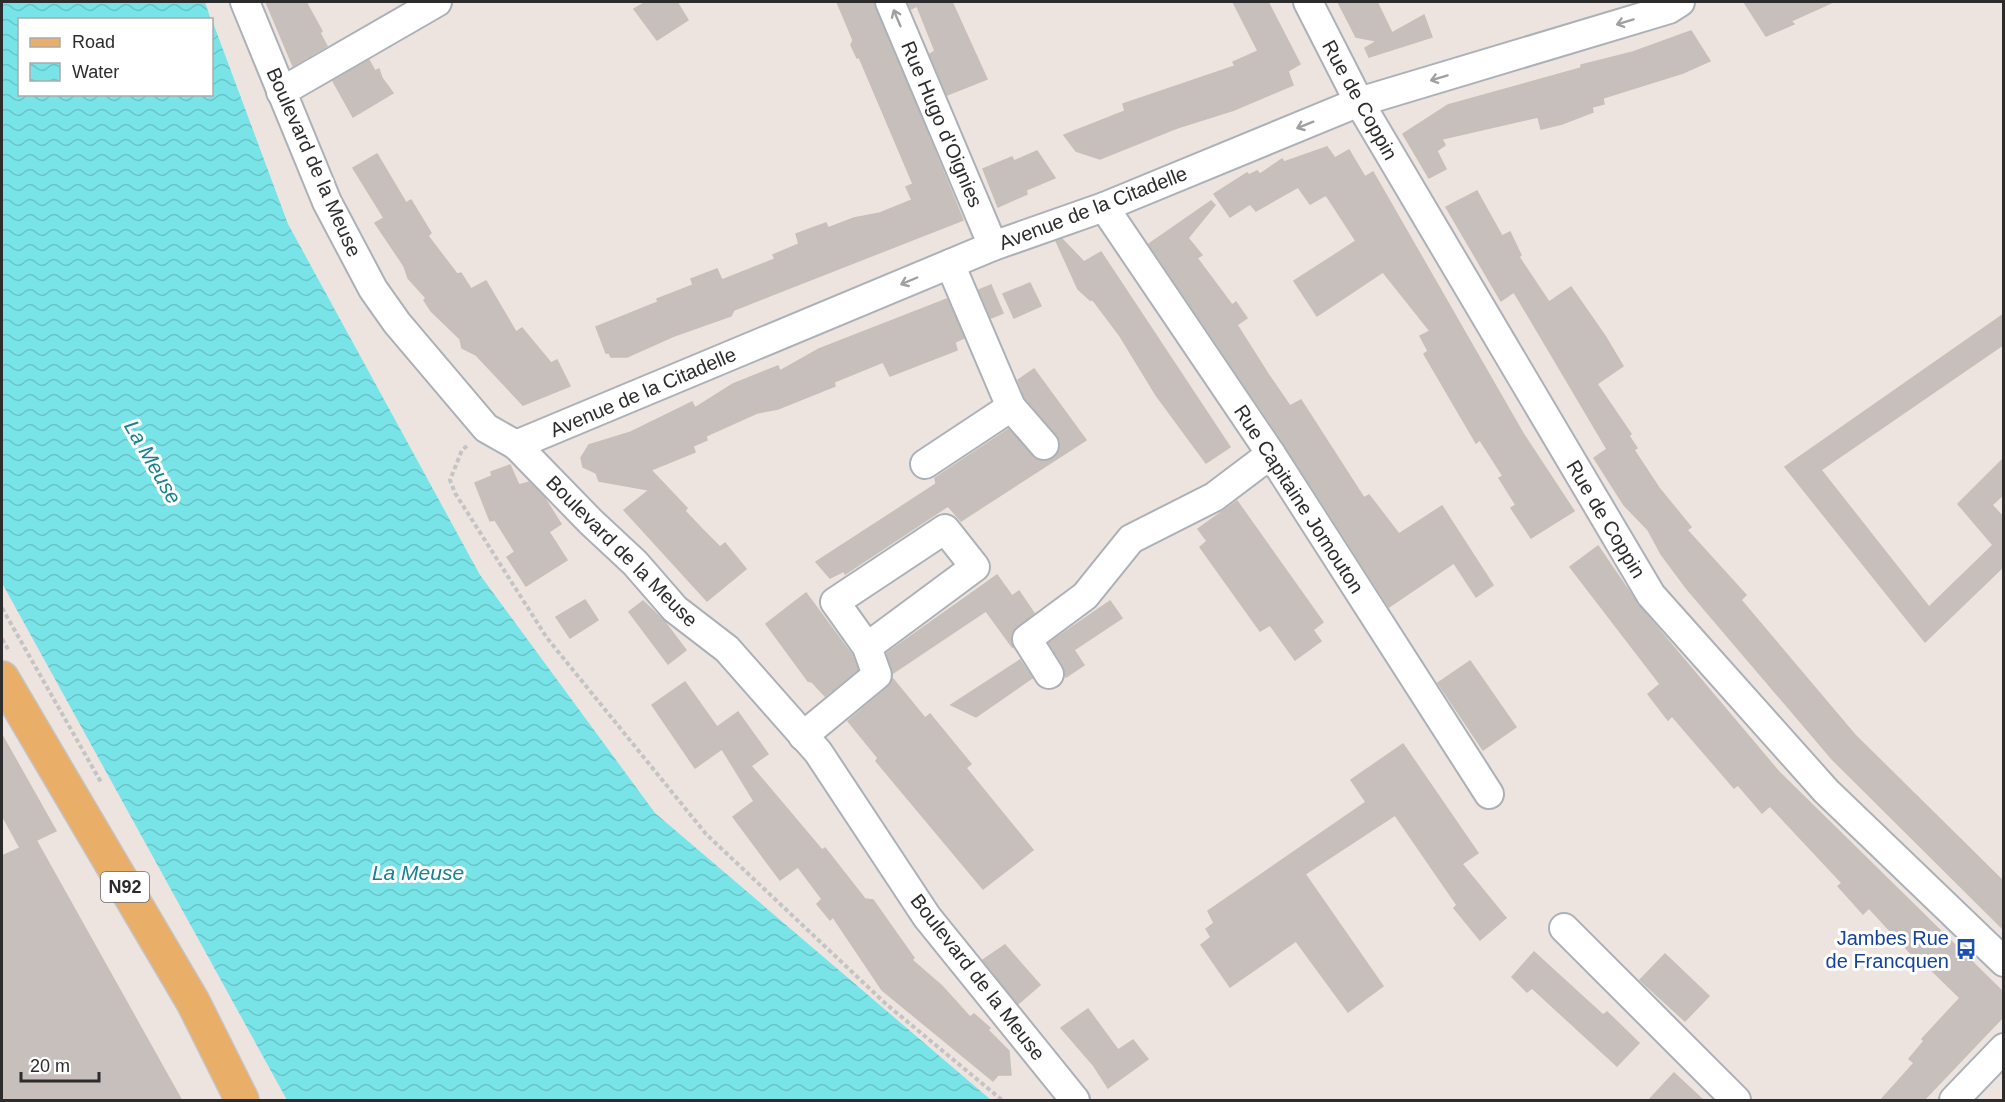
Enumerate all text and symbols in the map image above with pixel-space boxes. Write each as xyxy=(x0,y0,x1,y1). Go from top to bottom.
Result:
one-way arrow xyxy=(891,9,902,28)
one-way arrow xyxy=(1616,17,1635,28)
legend xyxy=(18,18,213,96)
text: Road xyxy=(72,32,115,52)
street label: Rue de Coppin xyxy=(1318,36,1402,164)
street label: Rue Hugo d'Oignies xyxy=(897,38,987,210)
text: Water xyxy=(72,62,119,82)
street label: Boulevard de la Meuse xyxy=(262,64,366,260)
one-way arrow xyxy=(1430,73,1449,84)
one-way arrow xyxy=(1296,120,1314,131)
street label: Avenue de la Citadelle xyxy=(996,162,1190,254)
one-way arrow xyxy=(900,276,918,287)
street label: Avenue de la Citadelle xyxy=(547,343,739,441)
street label: Rue Capitaine Jomouton xyxy=(1230,401,1368,597)
water label: La Meuse xyxy=(120,416,186,508)
street label: Rue de Coppin xyxy=(1562,456,1650,582)
street label: Boulevard de la Meuse xyxy=(542,471,702,631)
water label: La Meuse xyxy=(372,861,464,884)
road number: N92 xyxy=(101,872,149,902)
street label: Boulevard de la Meuse xyxy=(906,890,1050,1064)
place label: Jambes Rue de Francquen xyxy=(1826,927,1949,972)
bus stop icon: Jambes Rue de Francquen xyxy=(1954,937,1978,961)
scale bar xyxy=(21,1045,99,1083)
text: 20 m xyxy=(30,1056,70,1076)

